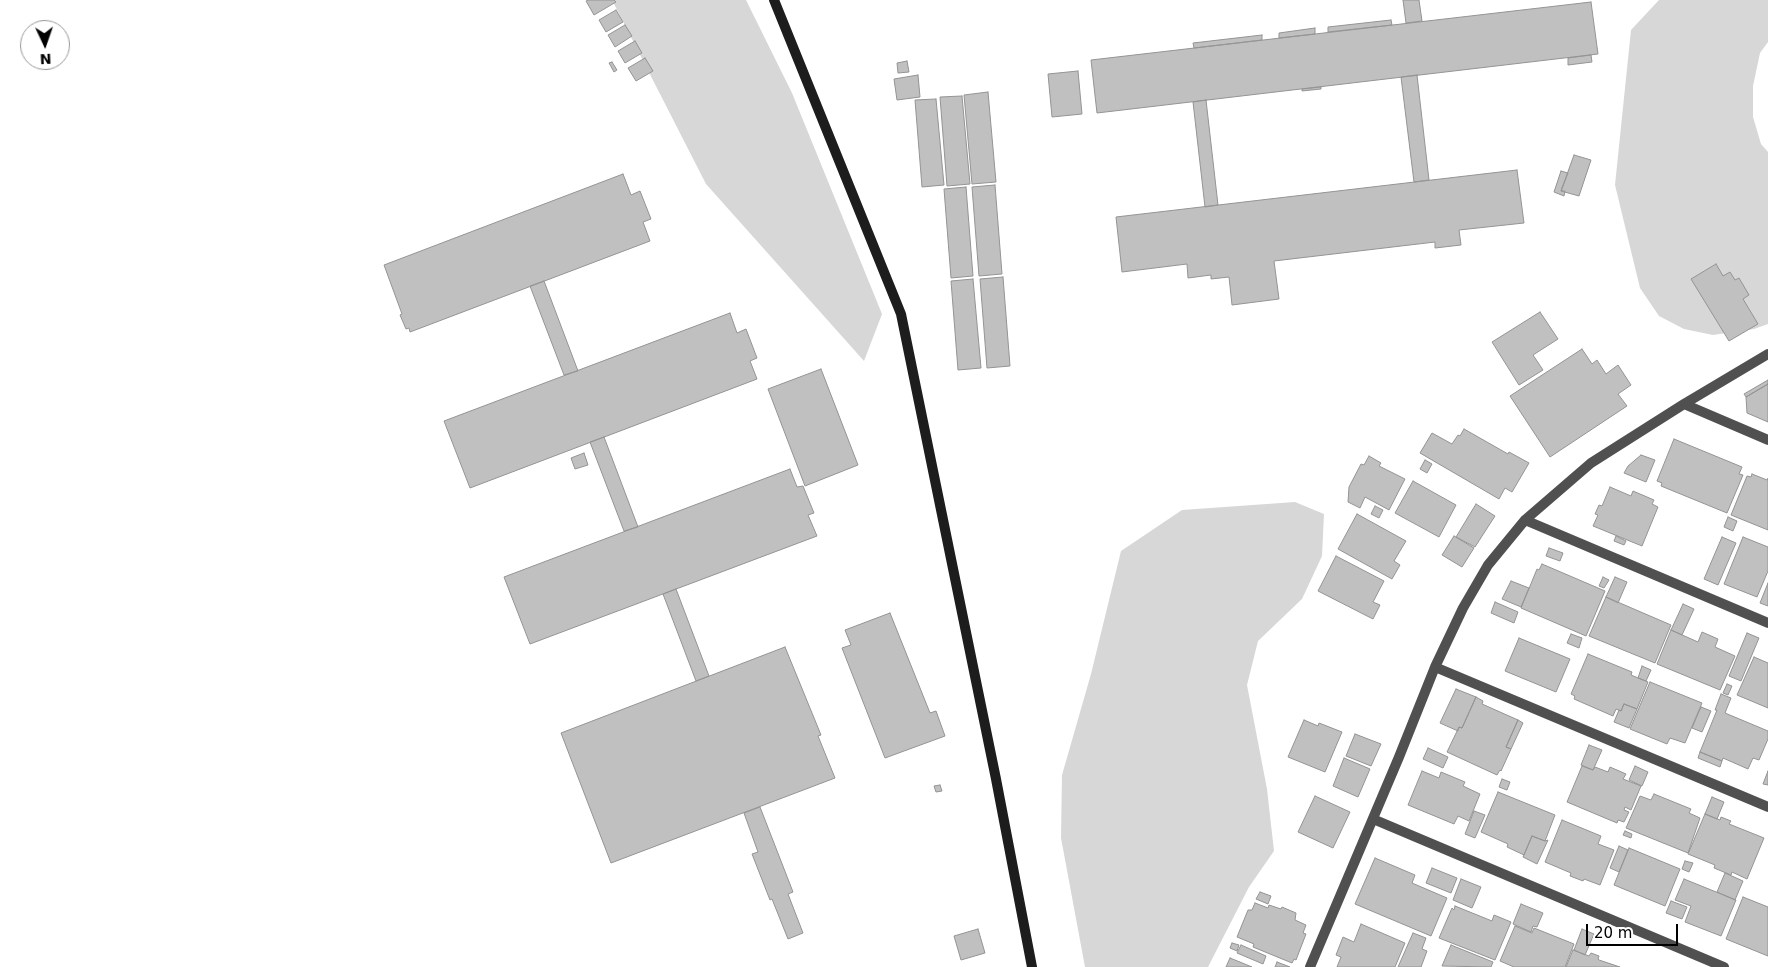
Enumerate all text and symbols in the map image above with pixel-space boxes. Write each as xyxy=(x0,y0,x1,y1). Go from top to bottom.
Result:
north arrow xyxy=(20,20,70,70)
text: N xyxy=(39,51,52,67)
scale bar xyxy=(1588,914,1680,946)
text: 20 m xyxy=(1594,924,1632,942)

